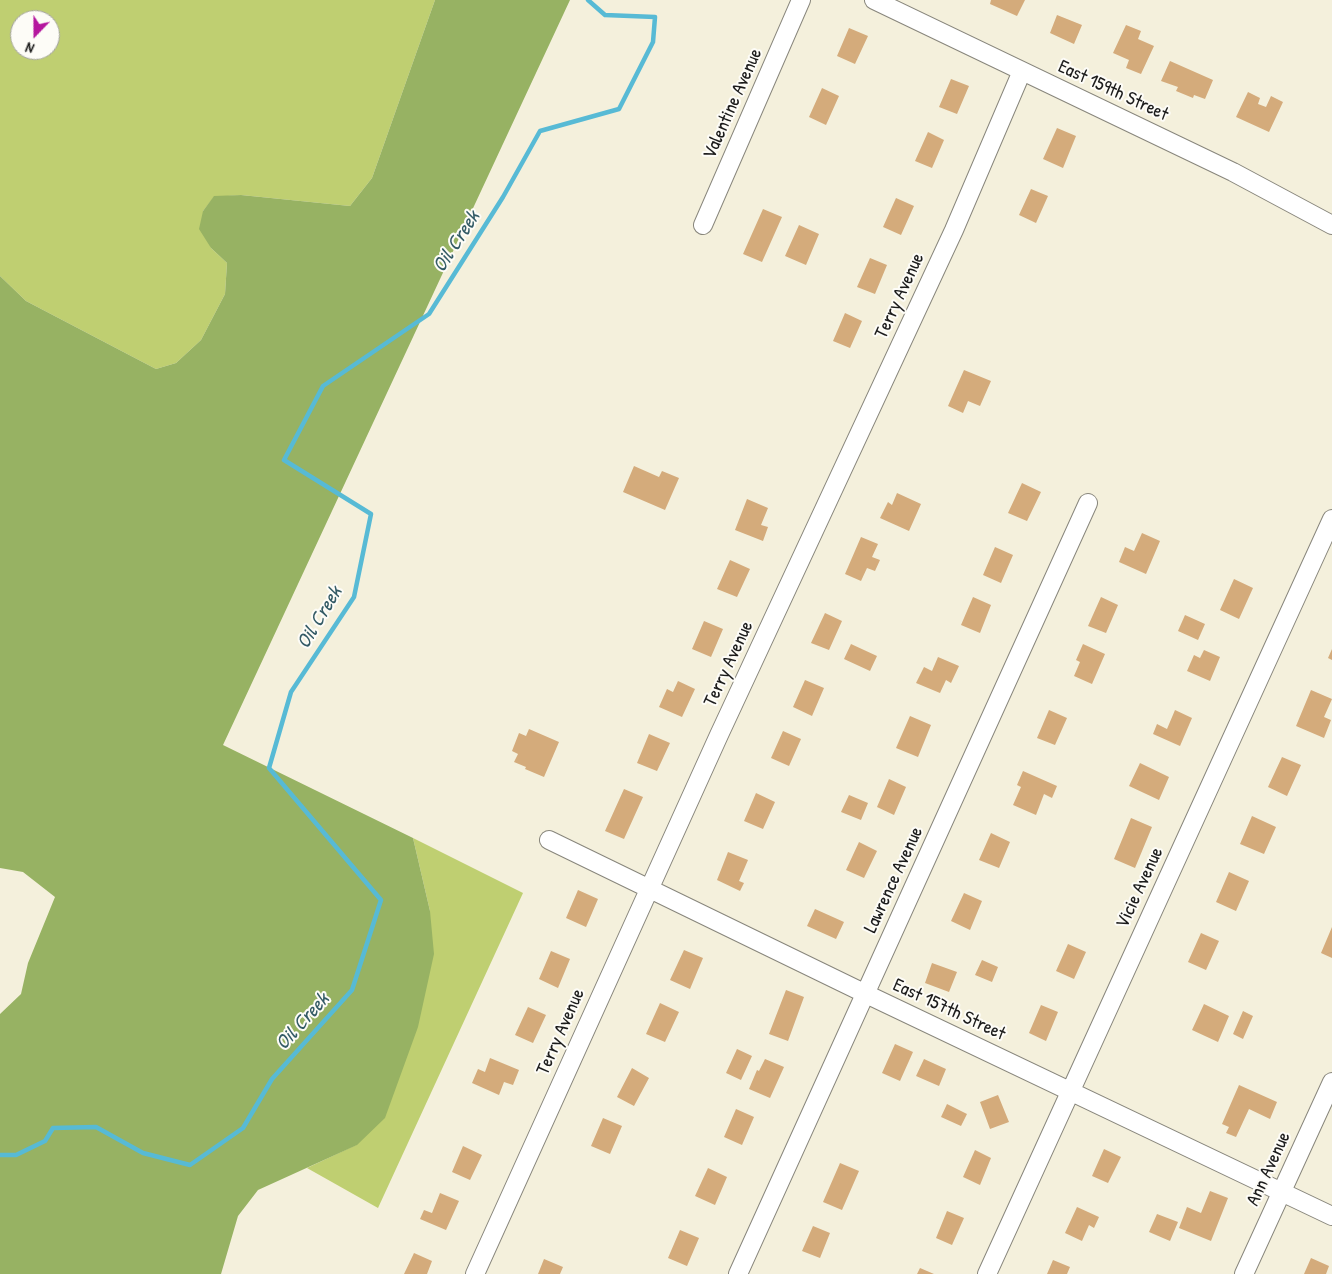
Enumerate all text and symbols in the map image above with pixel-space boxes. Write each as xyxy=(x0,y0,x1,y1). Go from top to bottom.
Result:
north arrow xyxy=(10,10,60,60)
text: N xyxy=(23,38,37,59)
street label: Valentine Avenue xyxy=(698,45,768,163)
street label: East 159th Street xyxy=(1054,56,1172,126)
water label: Oil Creek xyxy=(428,207,486,277)
street label: Terry Avenue xyxy=(870,250,930,342)
water label: Oil Creek xyxy=(292,583,348,653)
street label: Terry Avenue xyxy=(699,618,759,710)
street label: Lawrence Avenue xyxy=(860,823,928,937)
street label: Vicie Avenue xyxy=(1111,844,1169,932)
street label: East 157th Street xyxy=(889,974,1009,1046)
street label: Terry Avenue xyxy=(532,985,590,1079)
water label: Oil Creek xyxy=(271,989,335,1055)
street label: Ann Avenue xyxy=(1242,1128,1296,1210)

